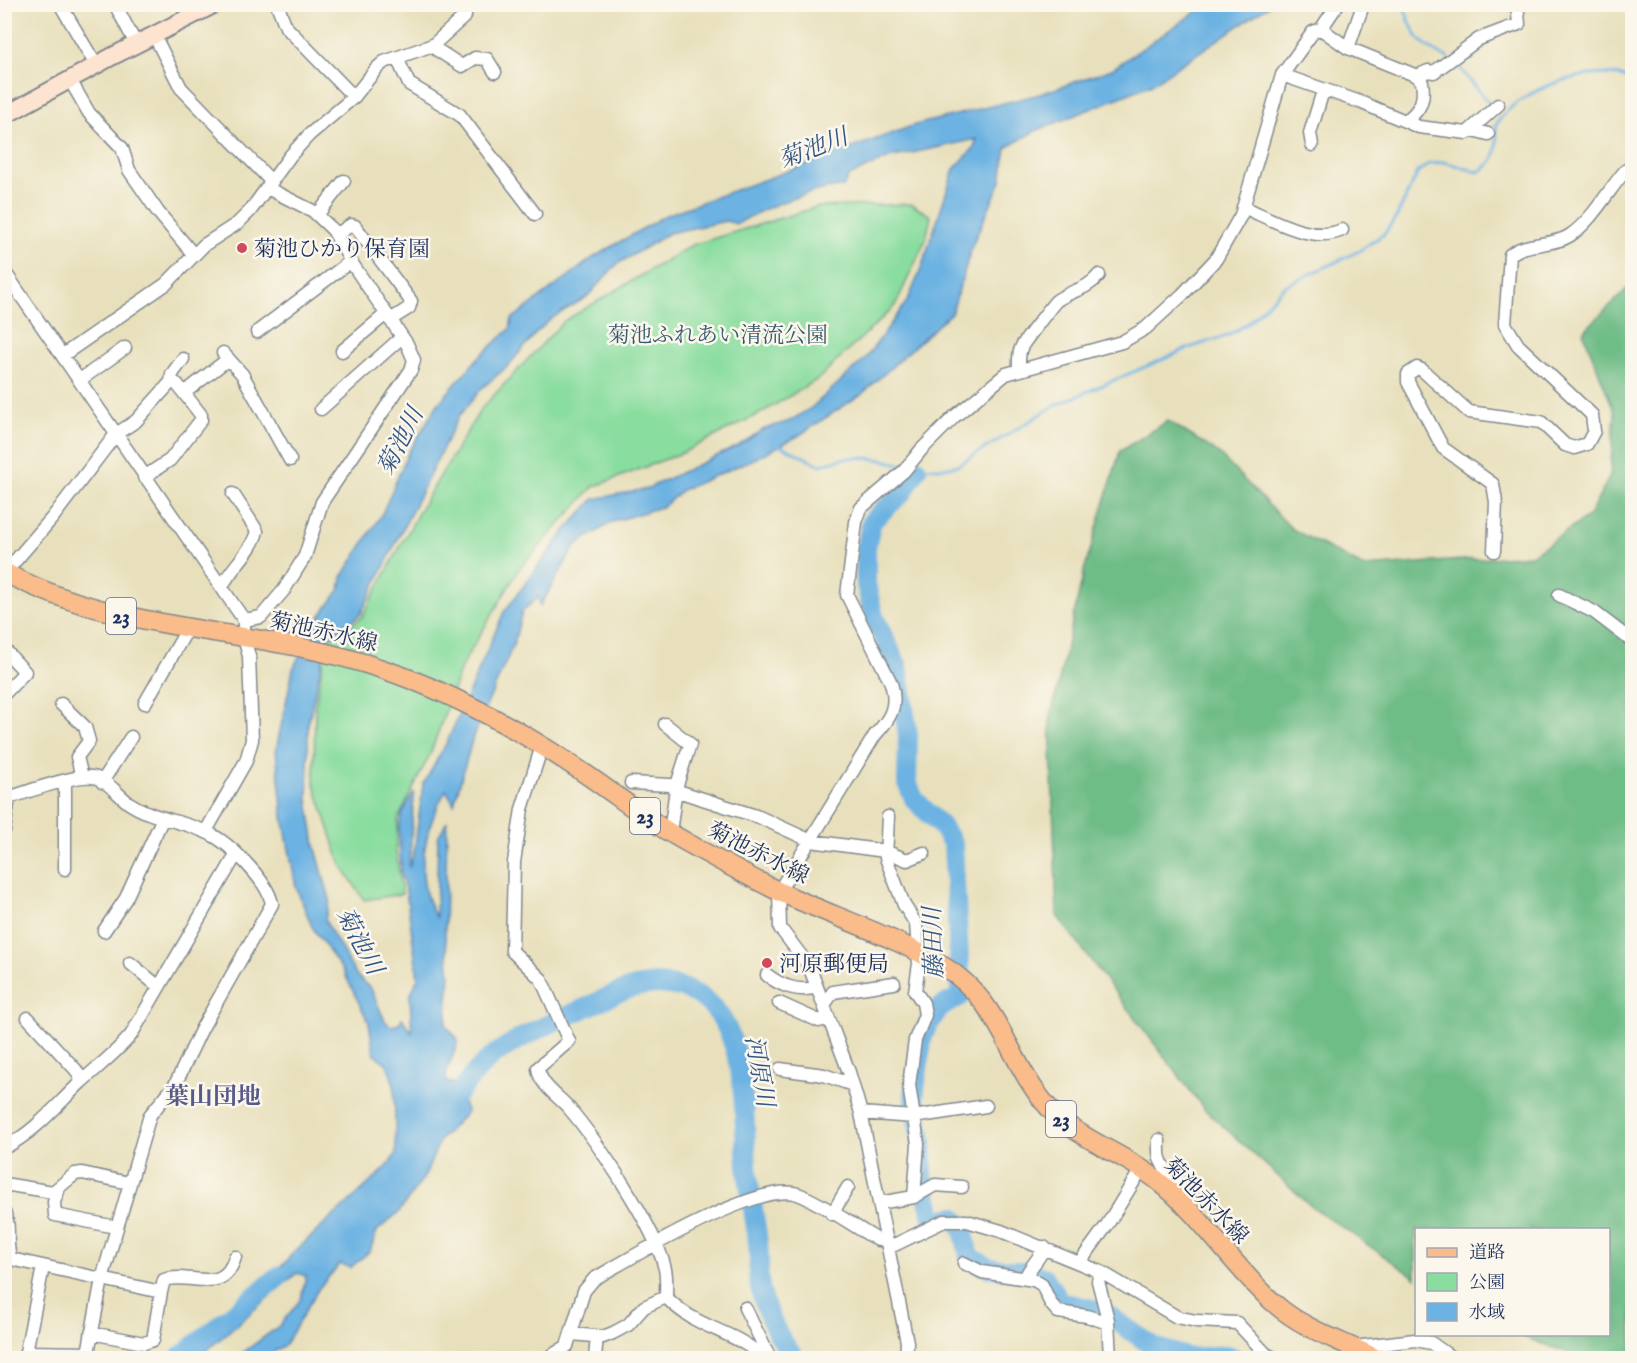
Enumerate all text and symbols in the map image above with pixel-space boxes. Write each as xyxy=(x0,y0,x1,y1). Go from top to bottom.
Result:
water label: 菊池川 xyxy=(774,121,856,177)
place label: 菊池ひかり保育園 xyxy=(254,236,430,264)
marker: 菊池ひかり保育園 xyxy=(235,241,249,255)
park label: 菊池ふれあい清流公園 xyxy=(608,322,828,350)
water label: 菊池川 xyxy=(371,400,433,481)
road number: 23 xyxy=(106,598,136,634)
street label: 菊池赤水線 xyxy=(267,607,380,659)
road number: 23 xyxy=(630,798,660,834)
street label: 菊池赤水線 xyxy=(703,816,813,891)
water label: 菊池川 xyxy=(328,903,391,983)
water label: 藤田川 xyxy=(918,903,951,979)
place label: 河原郵便局 xyxy=(779,951,889,979)
marker: 河原郵便局 xyxy=(760,956,774,970)
water label: 河原川 xyxy=(737,1033,781,1112)
district label: 葉山団地 xyxy=(165,1082,261,1113)
road number: 23 xyxy=(1046,1101,1076,1137)
street label: 菊池赤水線 xyxy=(1157,1152,1254,1251)
legend xyxy=(1415,1228,1610,1336)
text: 道路 xyxy=(1469,1242,1505,1265)
text: 公園 xyxy=(1469,1272,1505,1295)
text: 水域 xyxy=(1469,1302,1505,1325)

